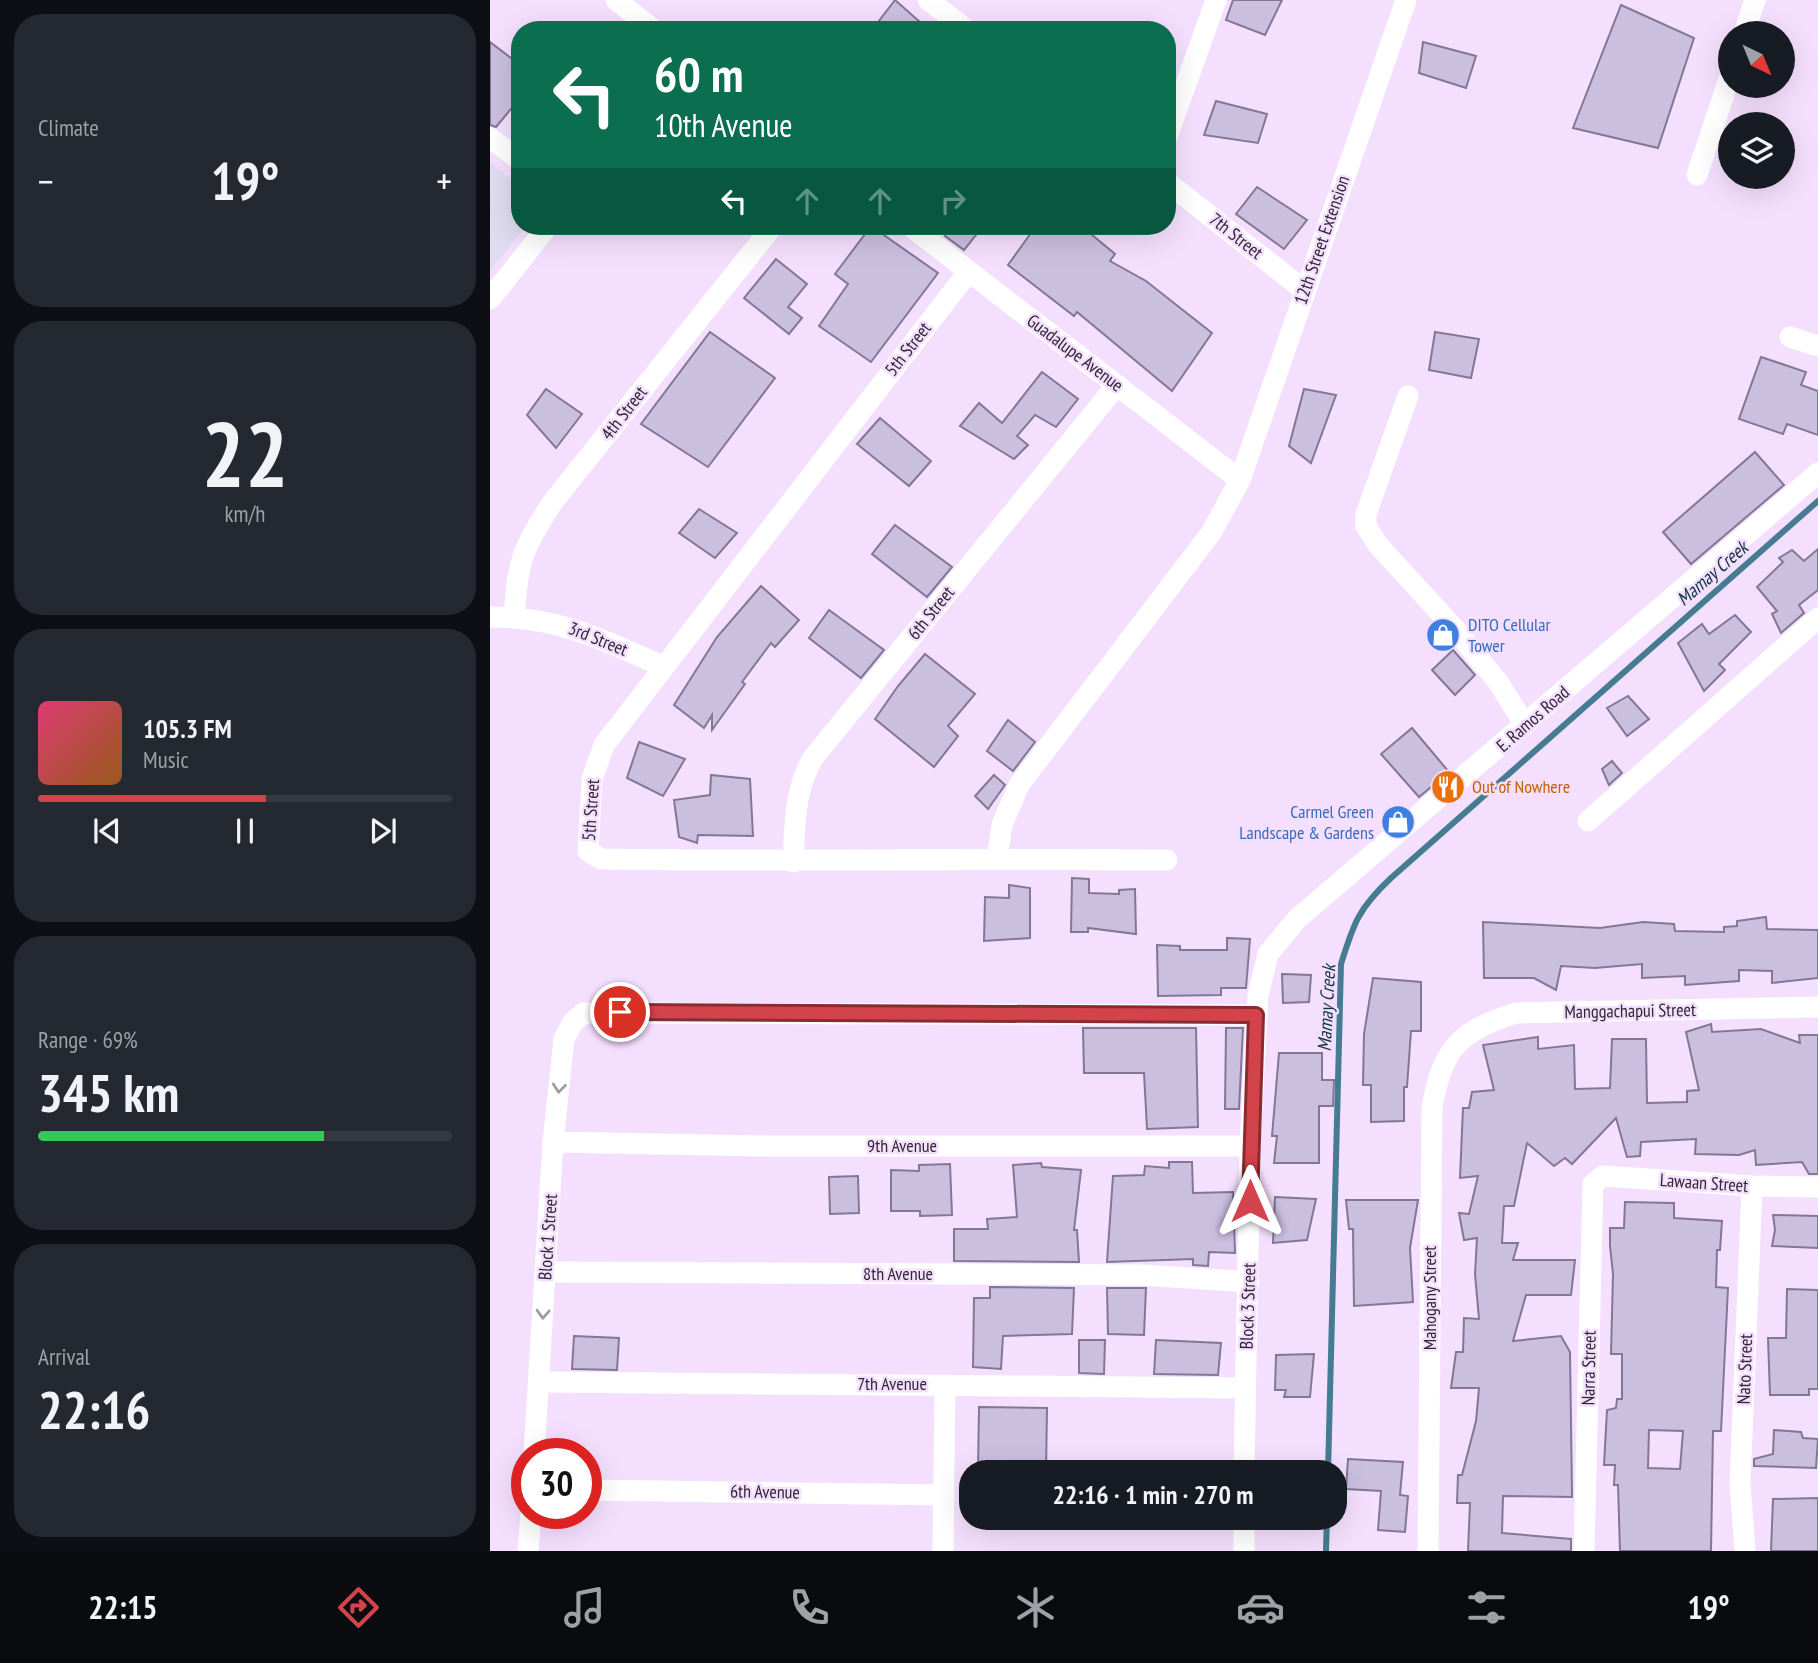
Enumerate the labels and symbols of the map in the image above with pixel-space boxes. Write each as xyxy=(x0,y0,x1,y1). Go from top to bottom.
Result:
north arrow xyxy=(1718,21,1796,98)
street label: 12th Street Extension xyxy=(1289,172,1354,307)
street label: 7th Street xyxy=(1205,207,1268,264)
street label: Guadalupe Avenue xyxy=(1022,309,1128,396)
street label: 5th Street xyxy=(879,317,936,380)
street label: 4th Street xyxy=(595,381,652,444)
water label: Mamay Creek xyxy=(1671,534,1755,611)
street label: 6th Street xyxy=(902,581,959,644)
place label: DITO Cellular Tower xyxy=(1468,613,1550,657)
street label: 3rd Street xyxy=(565,616,631,661)
shop icon: DITO Cellular Tower xyxy=(1424,616,1462,654)
street label: E. Ramos Road xyxy=(1491,681,1574,757)
restaurant icon: Out of Nowhere xyxy=(1429,768,1467,806)
place label: Out of Nowhere xyxy=(1472,775,1570,798)
street label: 5th Street xyxy=(577,778,604,842)
place label: Carmel Green Landscape & Gardens xyxy=(1239,800,1374,844)
shop icon: Carmel Green Landscape & Gardens xyxy=(1379,803,1417,841)
water label: Mamay Creek xyxy=(1312,961,1340,1052)
pin xyxy=(590,982,650,1042)
street label: Manggachapui Street xyxy=(1564,998,1696,1023)
one-way arrow xyxy=(552,1082,567,1093)
street label: 9th Avenue xyxy=(867,1134,937,1157)
position arrow xyxy=(1213,1164,1287,1238)
street label: Lawaan Street xyxy=(1659,1168,1749,1197)
street label: Block 1 Street xyxy=(533,1193,562,1281)
street label: Mahogany Street xyxy=(1418,1246,1441,1350)
street label: 8th Avenue xyxy=(863,1262,933,1285)
street label: Block 3 Street xyxy=(1234,1262,1261,1350)
one-way arrow xyxy=(536,1309,551,1320)
street label: Narra Street xyxy=(1576,1330,1601,1406)
street label: Nato Street xyxy=(1732,1333,1757,1405)
street label: 7th Avenue xyxy=(857,1372,927,1395)
speed limit sign: 30 xyxy=(511,1438,602,1529)
street label: 6th Avenue xyxy=(730,1479,800,1504)

